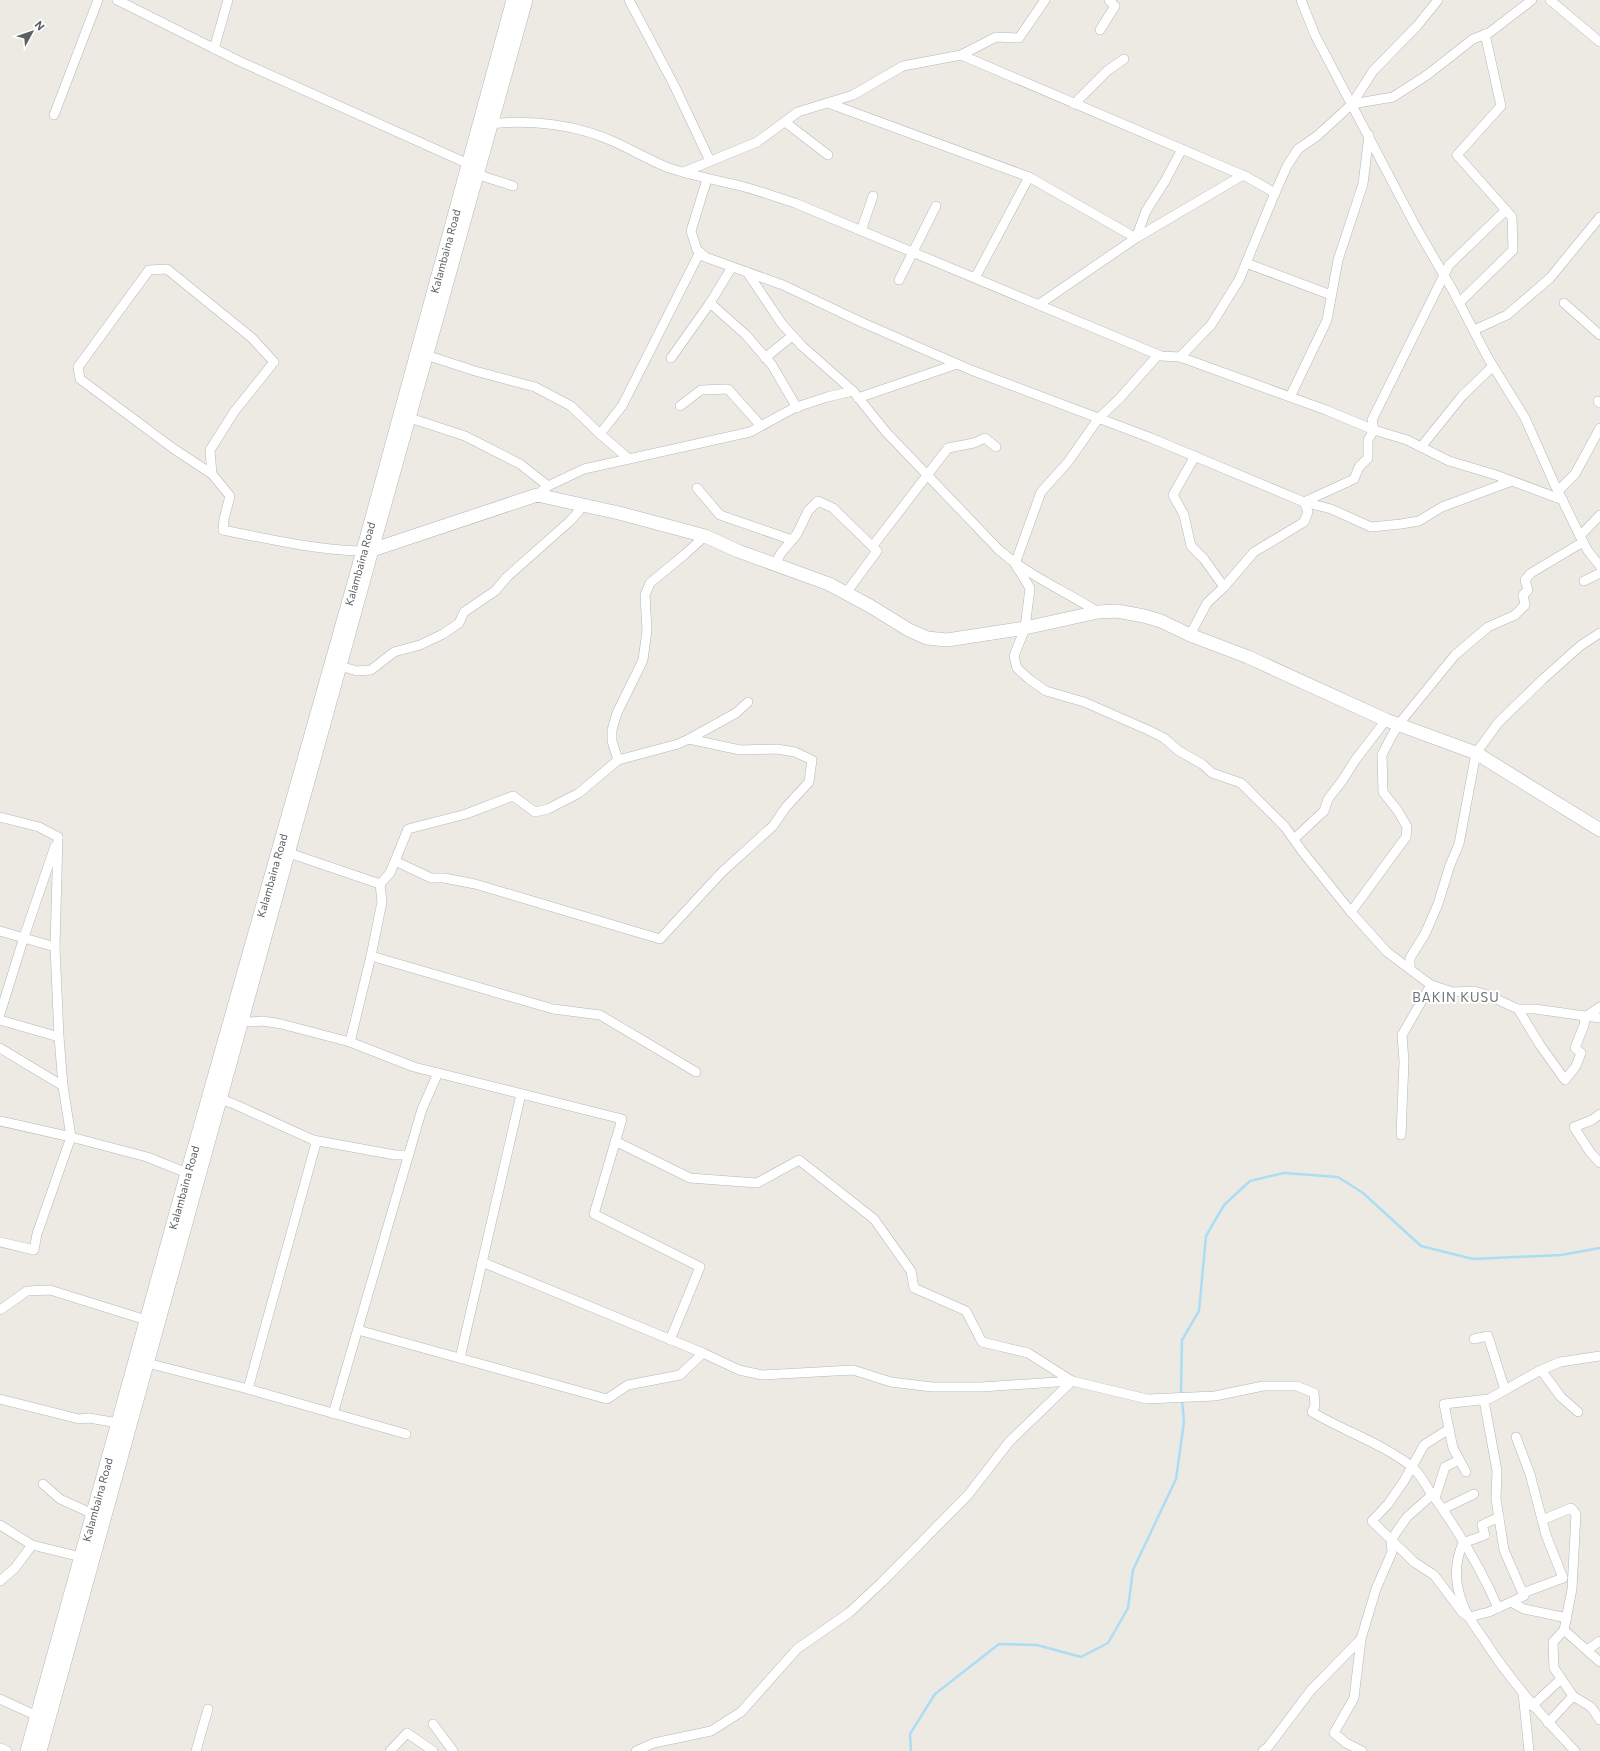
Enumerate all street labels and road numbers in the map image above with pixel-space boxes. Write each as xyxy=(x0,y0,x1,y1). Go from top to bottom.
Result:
street label: Kalambaina Road xyxy=(427,208,462,294)
street label: Kalambaina Road xyxy=(341,520,377,607)
street label: Kalambaina Road xyxy=(253,832,289,919)
street label: Kalambaina Road xyxy=(165,1144,201,1231)
street label: Kalambaina Road xyxy=(79,1456,114,1543)

